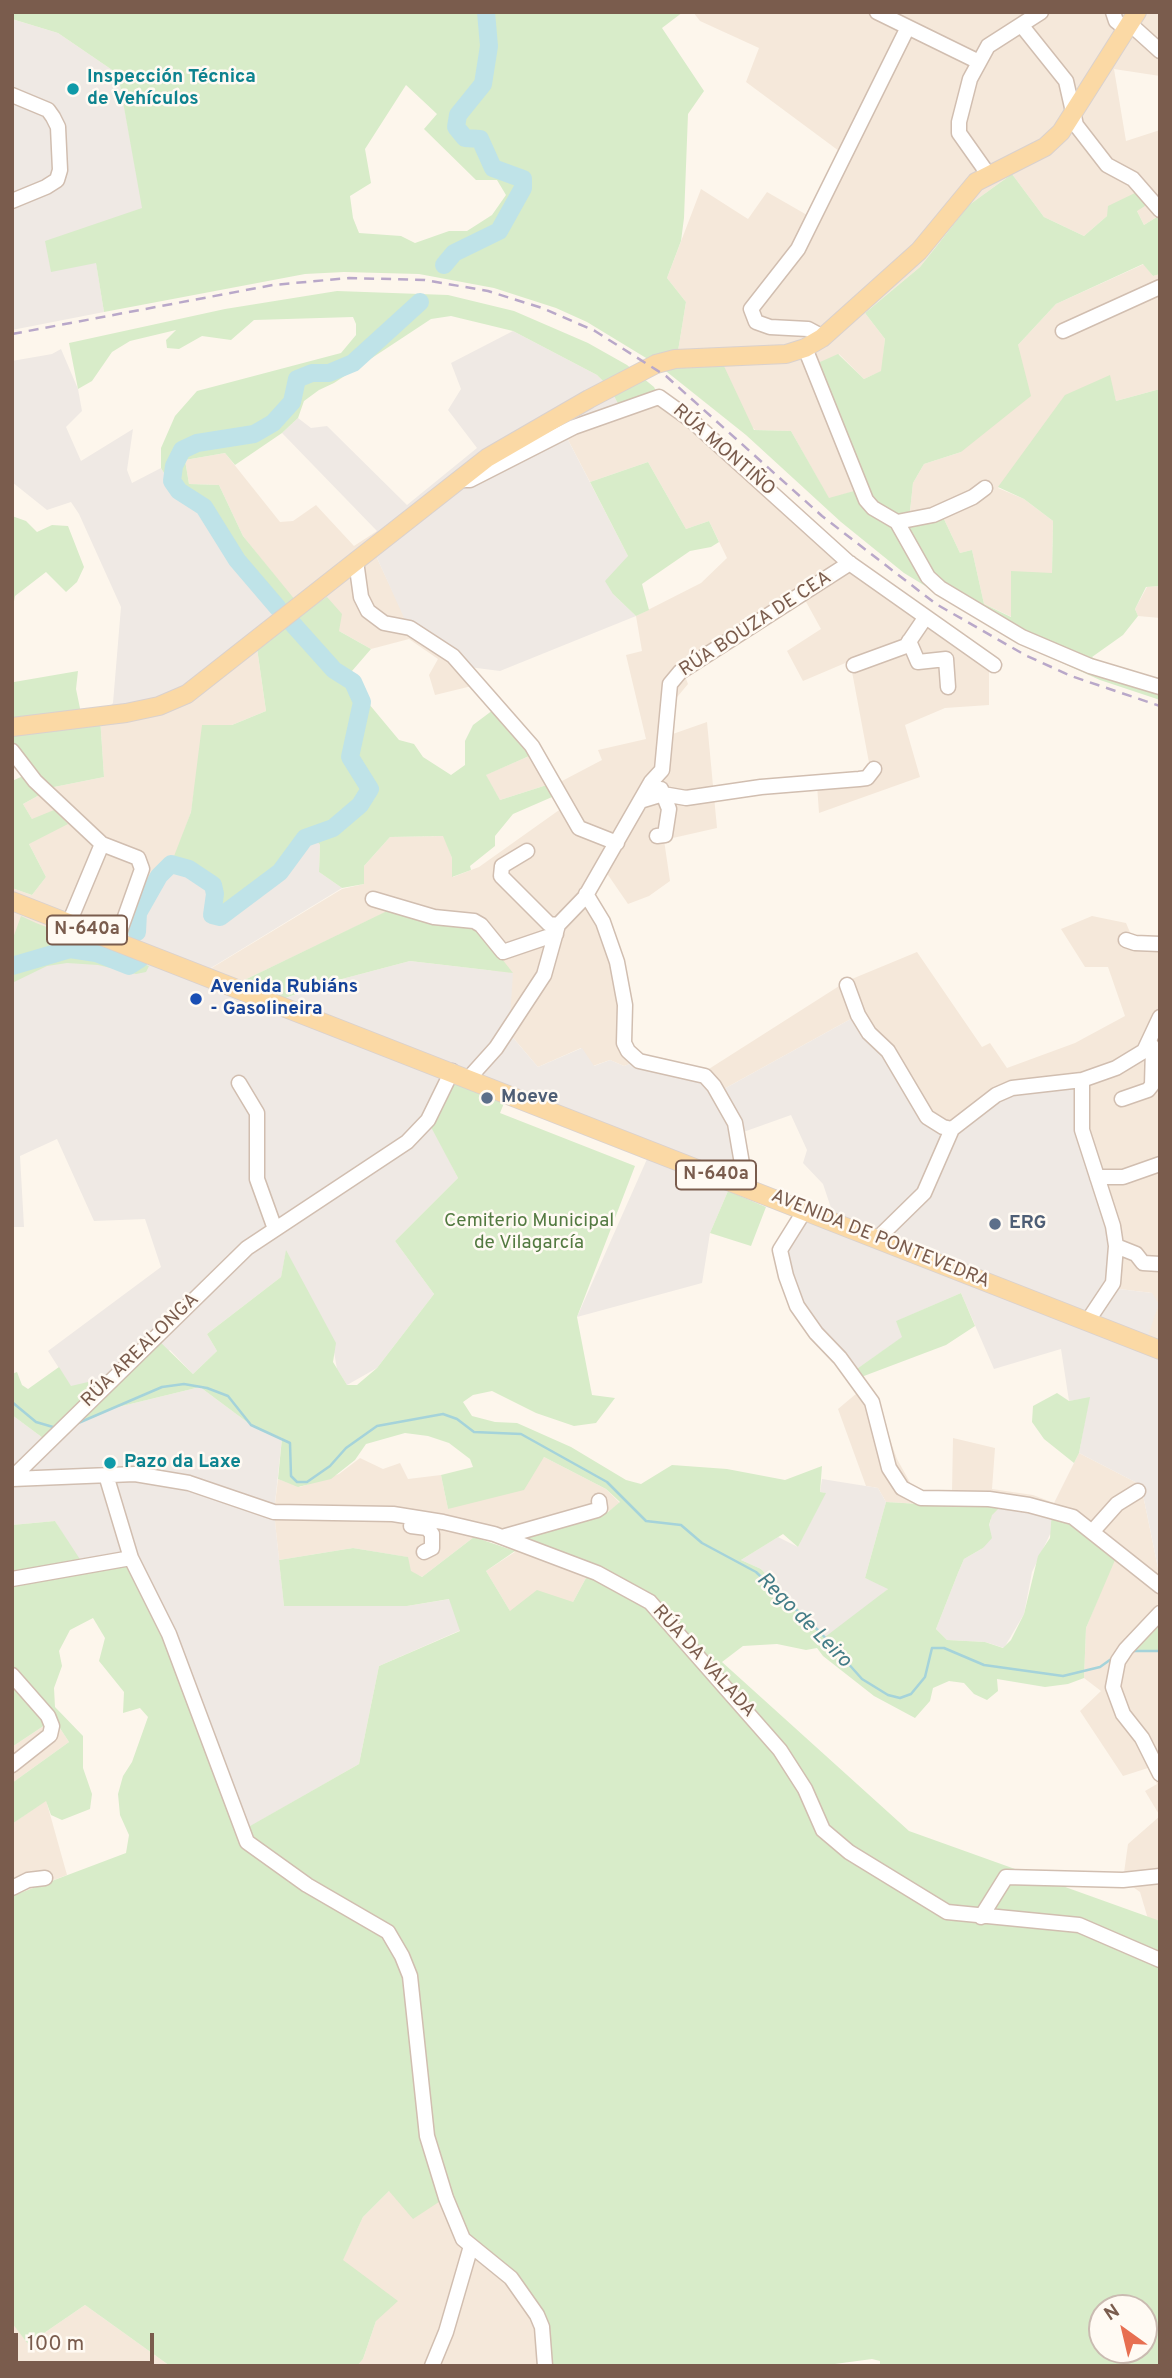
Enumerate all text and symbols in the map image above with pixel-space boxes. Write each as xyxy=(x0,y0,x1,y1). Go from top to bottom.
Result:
place label: Inspección Técnica de Vehículos xyxy=(87,67,256,111)
marker: Inspección Técnica de Vehículos xyxy=(65,81,81,97)
street label: RÚA MONTIÑO xyxy=(667,400,779,502)
street label: RÚA BOUZA DE CEA xyxy=(676,567,836,683)
road number: N-640a xyxy=(47,916,127,945)
place label: Avenida Rubiáns - Gasolineira xyxy=(210,977,358,1021)
marker: Avenida Rubiáns - Gasolineira xyxy=(188,991,204,1007)
place label: Moeve xyxy=(501,1087,558,1109)
marker: Moeve xyxy=(479,1090,495,1106)
road number: N-640a xyxy=(676,1160,756,1190)
street label: AVENIDA DE PONTEVEDRA xyxy=(767,1186,993,1294)
park label: Cemiterio Municipal de Vilagarcía xyxy=(444,1211,614,1255)
place label: ERG xyxy=(1009,1213,1047,1235)
marker: ERG xyxy=(987,1216,1003,1232)
street label: RÚA AREALONGA xyxy=(77,1289,205,1413)
place label: Pazo da Laxe xyxy=(124,1452,241,1474)
marker: Pazo da Laxe xyxy=(102,1455,118,1471)
water label: Rego de Leiro xyxy=(750,1568,856,1674)
street label: RÚA DA VALADA xyxy=(647,1601,759,1723)
north arrow xyxy=(1088,2294,1158,2364)
text: N xyxy=(1100,2299,1125,2327)
scale bar xyxy=(18,2318,158,2362)
text: 100 m xyxy=(27,2331,84,2358)

